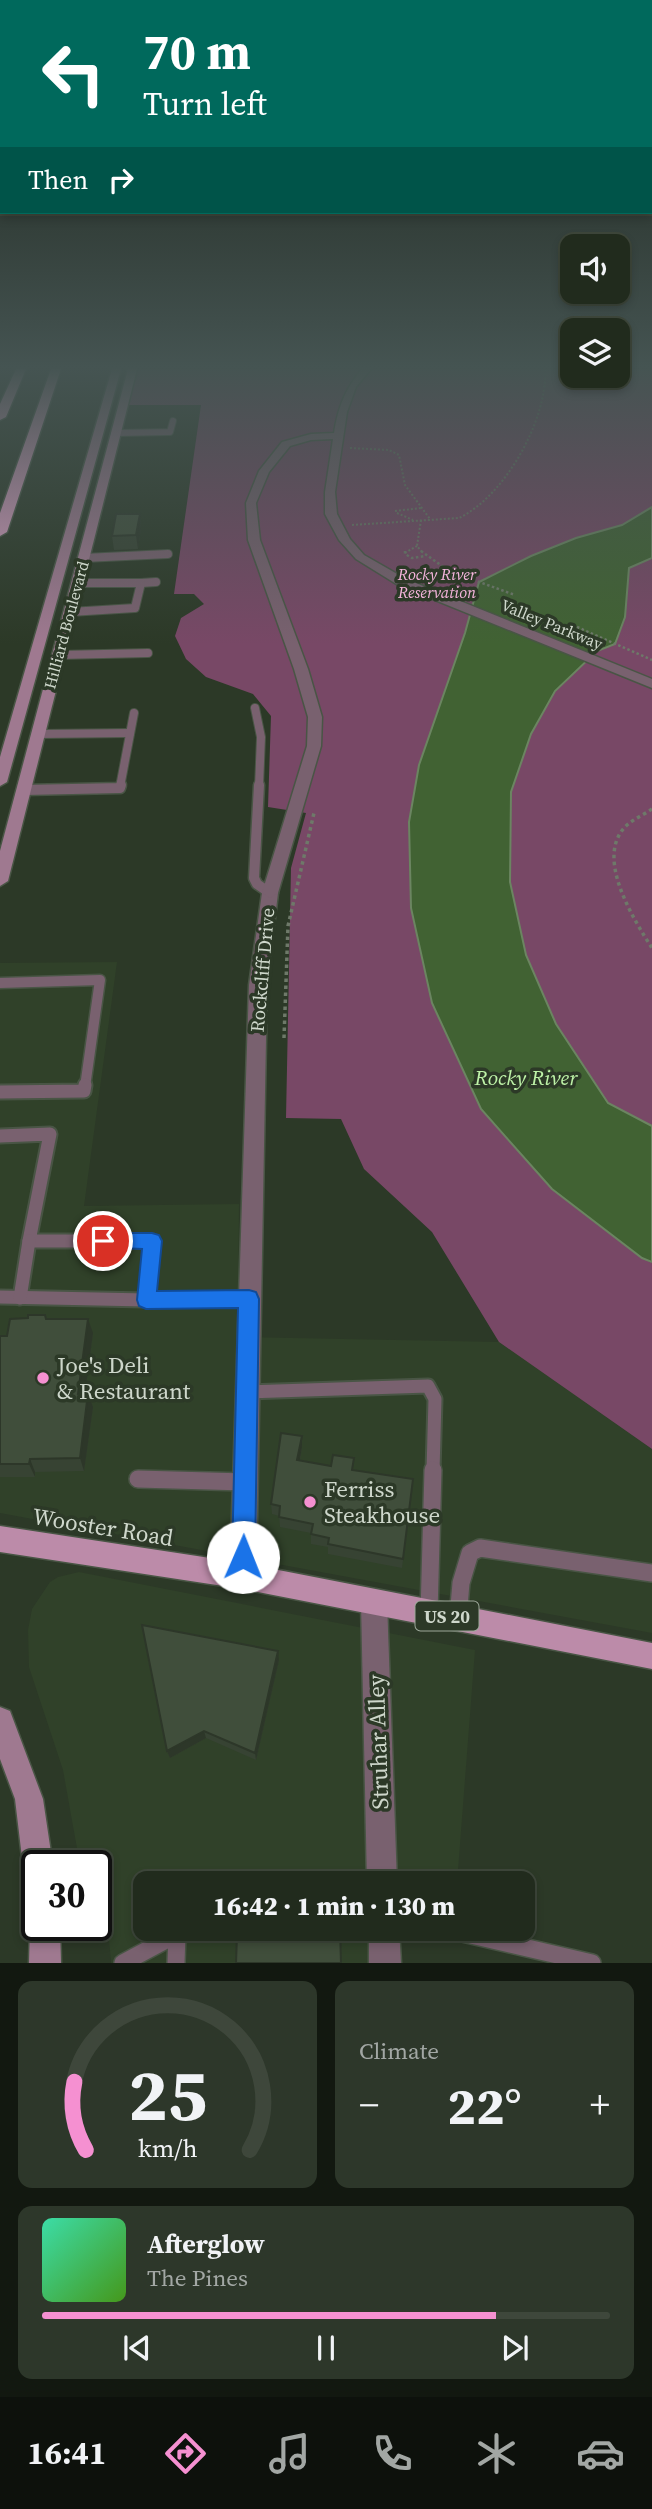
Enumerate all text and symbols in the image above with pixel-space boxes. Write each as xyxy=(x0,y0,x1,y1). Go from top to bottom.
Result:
text: 70 m xyxy=(143,18,251,85)
icon: left xyxy=(28,28,119,119)
text: Turn left xyxy=(143,82,267,126)
icon: right xyxy=(102,161,140,199)
text: Then xyxy=(28,162,88,198)
map controls xyxy=(560,234,630,388)
button: sound xyxy=(560,234,630,304)
button: layers xyxy=(560,318,630,388)
street label: Hilliard Boulevard xyxy=(38,559,94,691)
park label: Rocky River Reservation xyxy=(397,563,477,603)
street label: Valley Parkway xyxy=(498,594,607,655)
street label: Rockcliff Drive xyxy=(244,907,280,1033)
water label: Rocky River xyxy=(473,1063,578,1092)
pin xyxy=(73,1211,133,1271)
icon: arrive xyxy=(84,1222,122,1260)
place label: Joe's Deli & Restaurant xyxy=(56,1349,191,1407)
marker: Joe's Deli & Restaurant xyxy=(35,1370,51,1386)
place label: Ferriss Steakhouse xyxy=(324,1473,440,1531)
marker: Ferriss Steakhouse xyxy=(302,1494,318,1510)
street label: Wooster Road xyxy=(30,1500,176,1554)
position arrow xyxy=(206,1520,280,1594)
road number: US 20 xyxy=(416,1602,478,1630)
street label: Struhar Alley xyxy=(360,1674,396,1810)
speed limit sign: 30 xyxy=(21,1850,112,1941)
text: 16:42 · 1 min · 130 m xyxy=(213,1888,455,1924)
text: Climate xyxy=(359,2035,439,2067)
text: 25 xyxy=(128,2046,207,2145)
text: 22° xyxy=(447,2070,522,2141)
text: − xyxy=(359,2079,379,2131)
text: + xyxy=(590,2079,610,2131)
text: km/h xyxy=(138,2131,197,2165)
text: Afterglow xyxy=(147,2226,265,2262)
text: The Pines xyxy=(147,2262,248,2294)
icon: previous xyxy=(118,2329,156,2367)
icon: pause xyxy=(307,2329,345,2367)
icon: next xyxy=(496,2329,534,2367)
icon: directions xyxy=(161,2429,210,2478)
icon: music xyxy=(265,2429,314,2478)
icon: phone xyxy=(368,2429,417,2478)
icon: climate xyxy=(472,2429,521,2478)
icon: car xyxy=(576,2429,625,2478)
text: 16:41 xyxy=(27,2431,106,2475)

